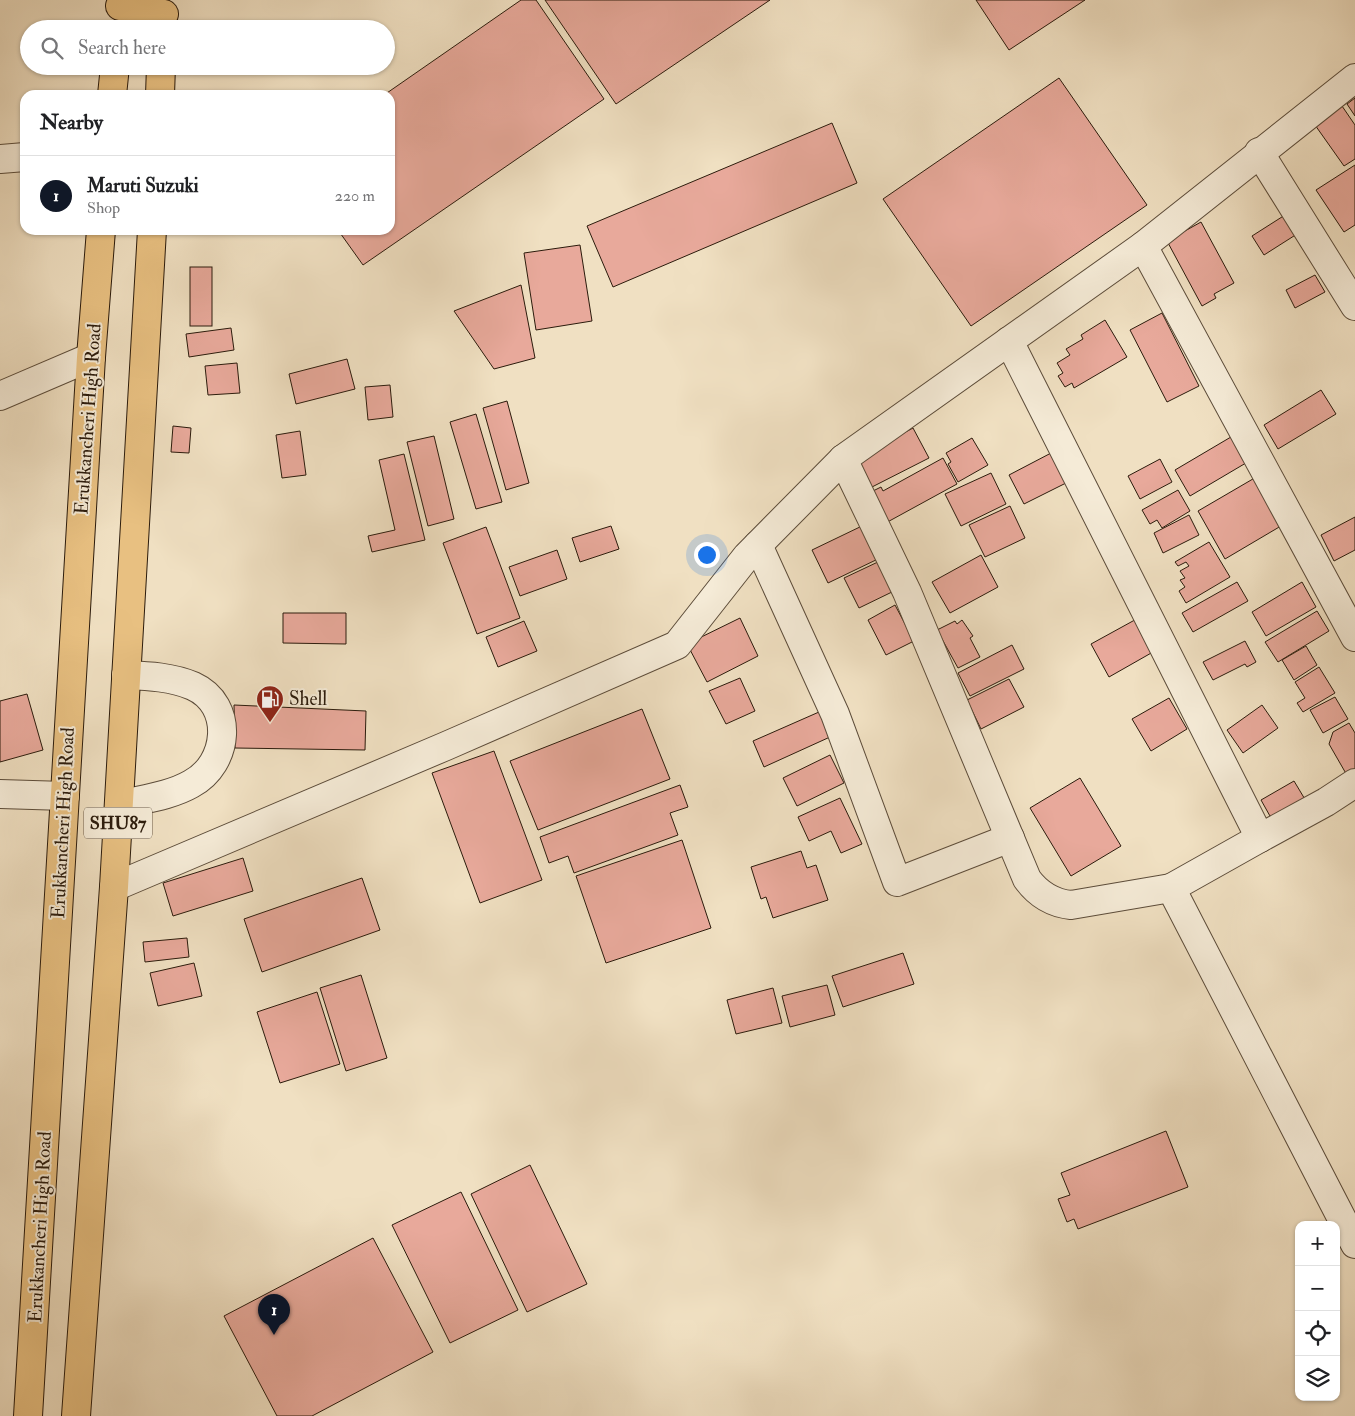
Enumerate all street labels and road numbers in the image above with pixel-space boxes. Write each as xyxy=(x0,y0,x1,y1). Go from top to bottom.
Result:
street label: Erukkancheri High Road xyxy=(69,322,107,515)
street label: Erukkancheri High Road xyxy=(46,726,80,919)
road number: SHU87 xyxy=(84,808,152,838)
street label: Erukkancheri High Road xyxy=(23,1130,57,1323)

